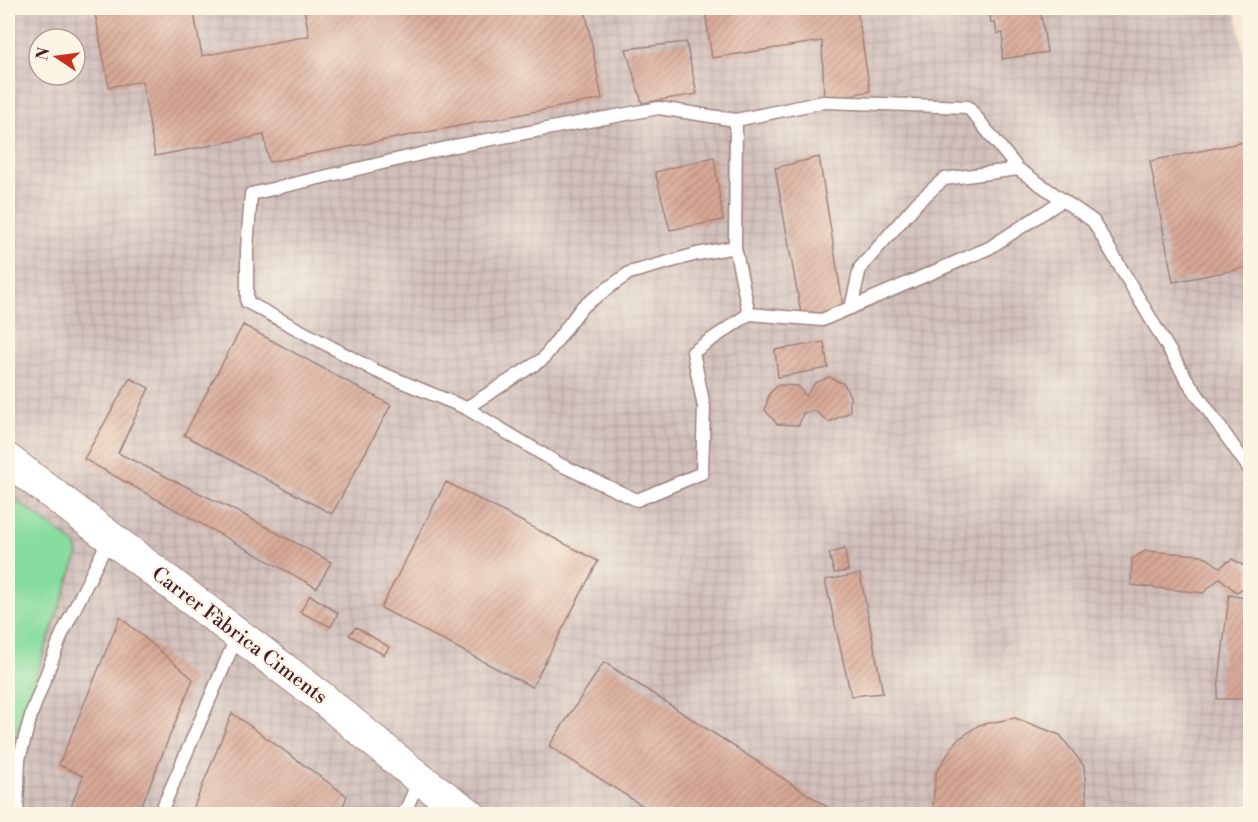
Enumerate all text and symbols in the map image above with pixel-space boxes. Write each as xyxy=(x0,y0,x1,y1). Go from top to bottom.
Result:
north arrow xyxy=(27,27,87,87)
text: N xyxy=(32,45,55,62)
street label: Carrer Fàbrica Ciments xyxy=(146,562,332,710)

